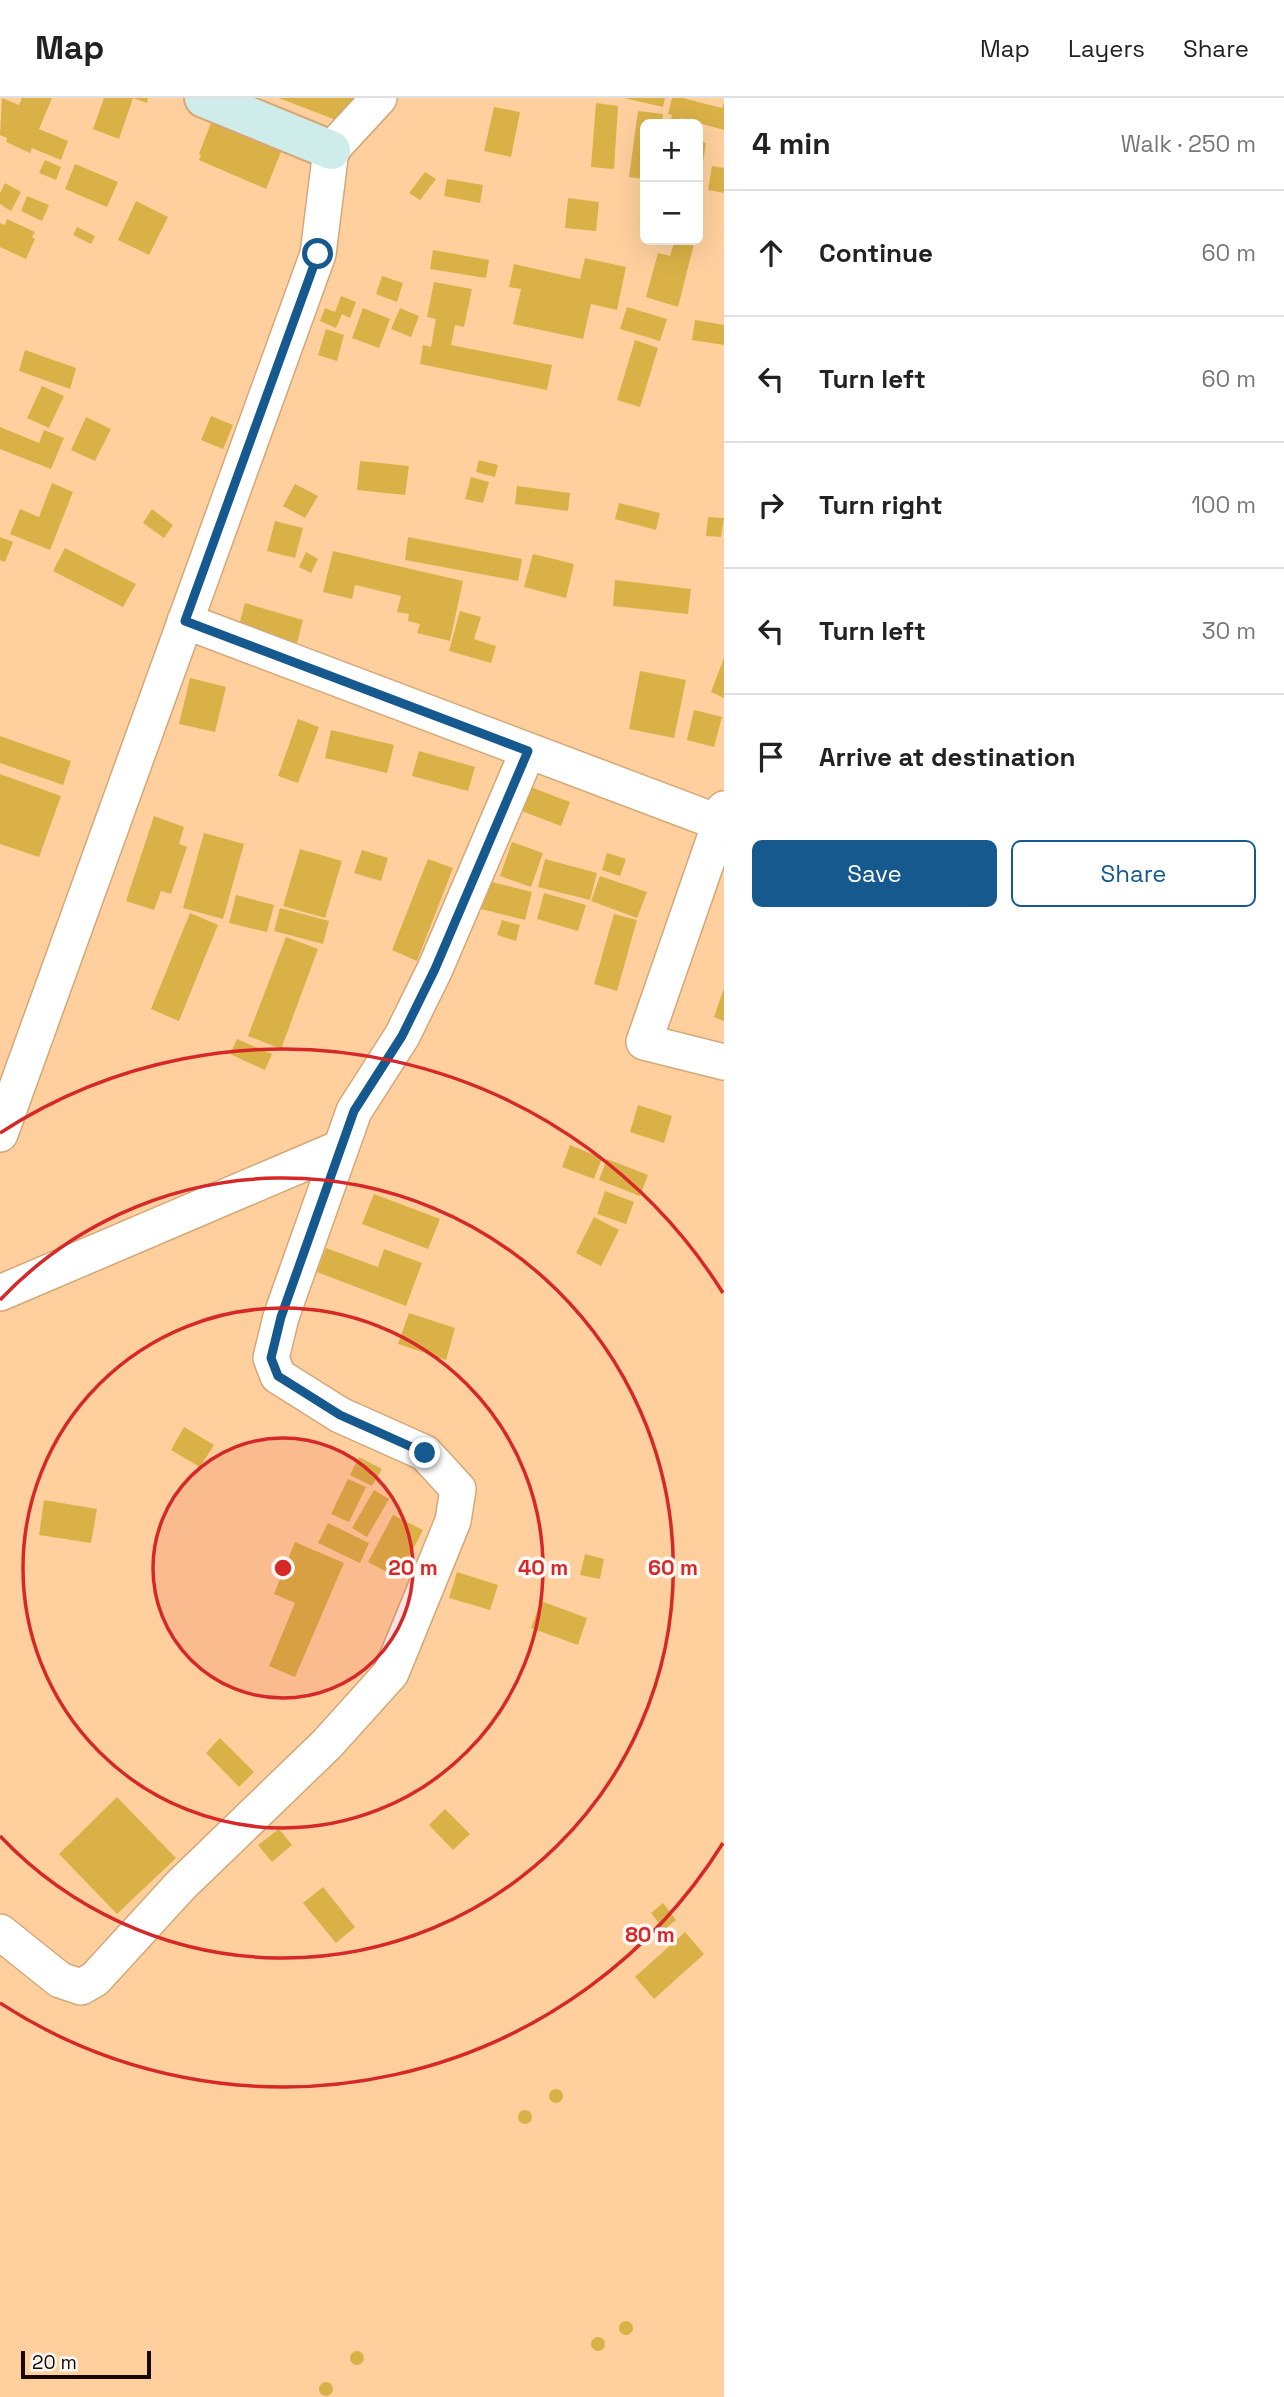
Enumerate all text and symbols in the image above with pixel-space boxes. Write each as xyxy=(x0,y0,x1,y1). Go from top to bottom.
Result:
text: Map xyxy=(35,27,104,69)
text: Map xyxy=(980,33,1030,64)
text: Layers xyxy=(1068,33,1145,64)
text: Share xyxy=(1183,33,1249,64)
map controls xyxy=(640,119,703,245)
button: + xyxy=(640,119,703,182)
text: 4 min xyxy=(752,124,831,163)
text: Walk · 250 m xyxy=(1121,129,1256,159)
button: − xyxy=(640,182,703,245)
icon: ahead xyxy=(752,234,790,272)
text: Continue xyxy=(819,236,933,270)
route start xyxy=(302,238,333,269)
text: 60 m xyxy=(1201,238,1256,268)
icon: left xyxy=(752,360,790,398)
text: Turn left xyxy=(819,362,926,396)
text: 60 m xyxy=(1201,364,1256,394)
icon: right xyxy=(752,486,790,524)
text: Turn right xyxy=(819,488,943,522)
text: 100 m xyxy=(1191,490,1256,520)
icon: left xyxy=(752,612,790,650)
text: Turn left xyxy=(819,614,926,648)
text: 30 m xyxy=(1202,616,1256,646)
icon: arrive xyxy=(752,738,790,776)
text: Arrive at destination xyxy=(819,740,1076,774)
button: Save xyxy=(752,840,997,907)
button: Share xyxy=(1011,840,1256,907)
route end xyxy=(409,1437,440,1468)
text: 20 m xyxy=(388,1554,438,1581)
text: 40 m xyxy=(518,1554,568,1581)
text: 60 m xyxy=(648,1554,698,1581)
centre of rings xyxy=(271,1556,295,1580)
text: 80 m xyxy=(625,1921,675,1948)
scale bar xyxy=(21,2348,150,2380)
text: 20 m xyxy=(32,2350,77,2375)

